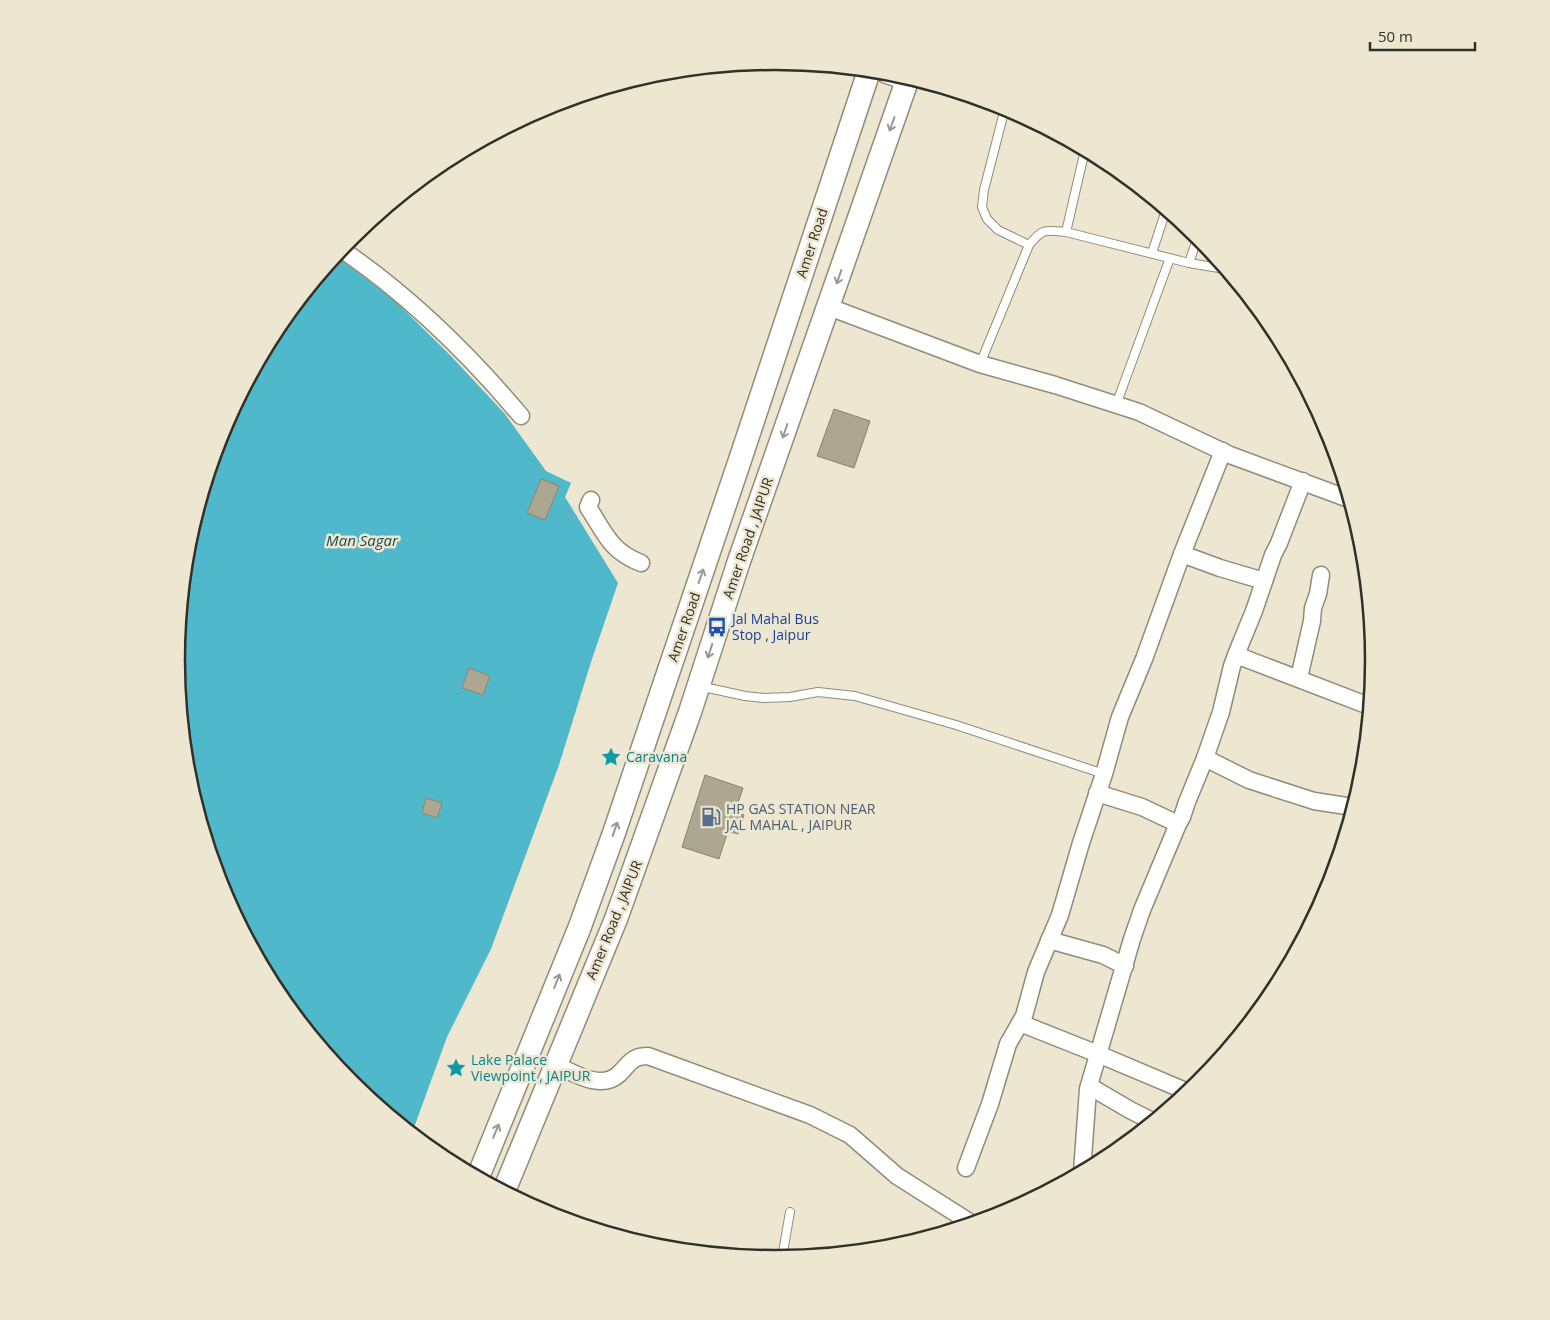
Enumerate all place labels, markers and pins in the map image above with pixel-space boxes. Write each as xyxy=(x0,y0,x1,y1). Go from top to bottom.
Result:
place label: Jal Mahal Bus Stop , Jaipur xyxy=(730,609,819,644)
bus stop icon: Jal Mahal Bus Stop , Jaipur xyxy=(706,616,728,638)
place icon: Caravana xyxy=(600,746,622,768)
place label: Caravana xyxy=(626,747,687,766)
place label: HP GAS STATION NEAR JAL MAHAL , JAIPUR xyxy=(724,799,876,834)
fuel station icon: HP GAS STATION NEAR JAL MAHAL , JAIPUR xyxy=(700,806,722,828)
place label: Lake Palace Viewpoint , JAIPUR xyxy=(471,1050,591,1085)
place icon: Lake Palace Viewpoint , JAIPUR xyxy=(445,1057,467,1079)

